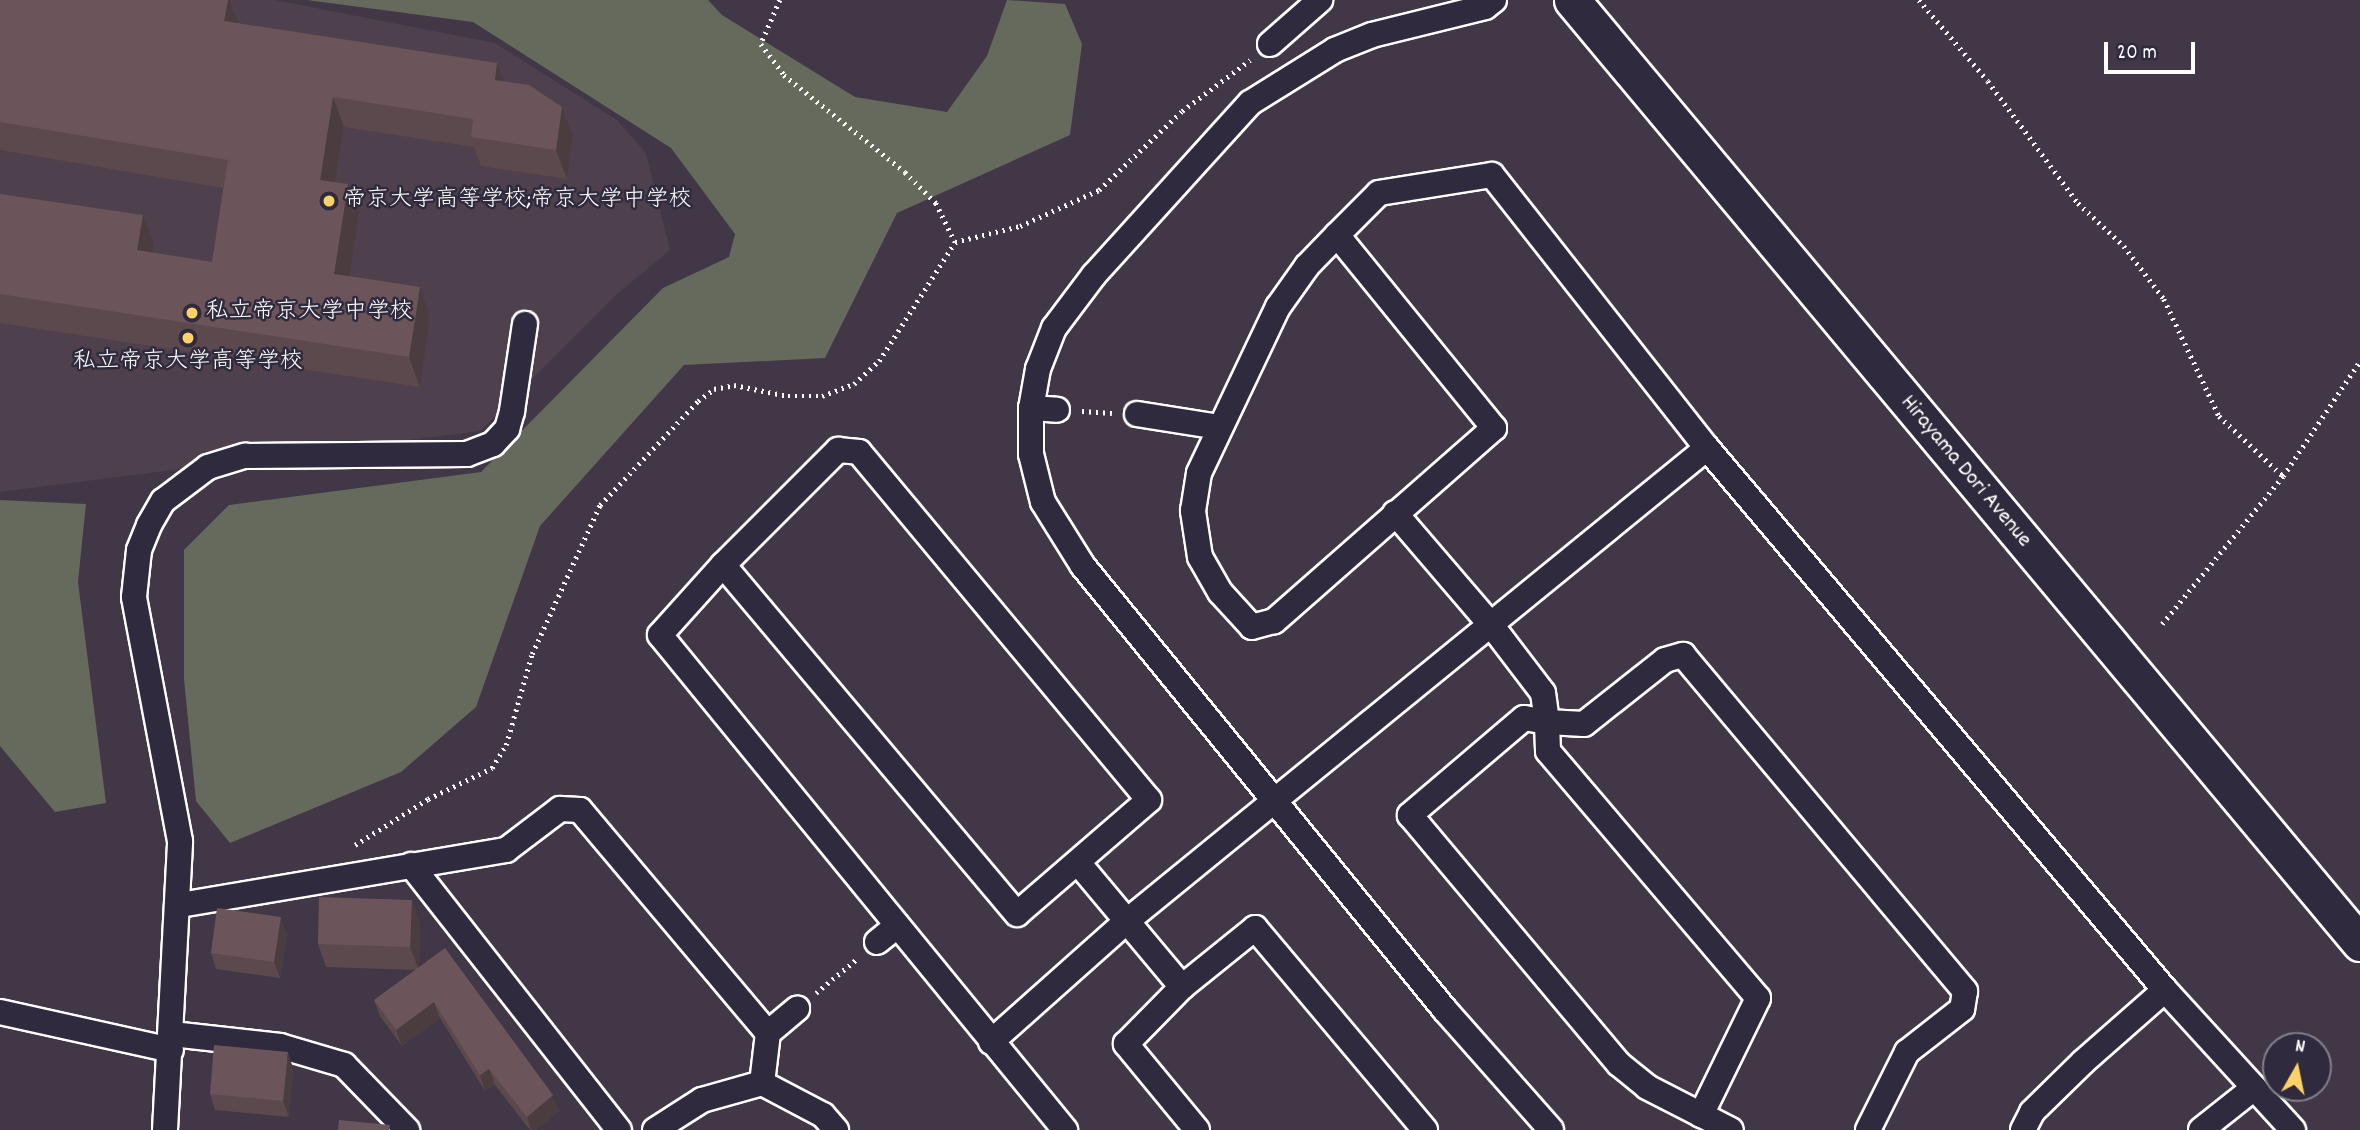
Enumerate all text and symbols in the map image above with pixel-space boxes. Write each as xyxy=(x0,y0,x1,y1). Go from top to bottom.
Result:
scale bar xyxy=(2108,28,2199,72)
text: 20 m xyxy=(2117,39,2157,69)
place label: 帝京大学高等学校;帝京大学中学校 xyxy=(343,187,692,215)
marker: 帝京大学高等学校;帝京大学中学校 xyxy=(321,193,337,209)
place label: 私立帝京大学中学校 xyxy=(206,299,413,327)
marker: 私立帝京大学中学校 xyxy=(184,305,200,321)
marker: 私立帝京大学高等学校 xyxy=(180,330,196,346)
place label: 私立帝京大学高等学校 xyxy=(73,349,303,377)
street label: Hirayama Dori Avenue xyxy=(1893,390,2037,554)
north arrow xyxy=(2262,1032,2332,1102)
text: N xyxy=(2293,1034,2307,1062)

